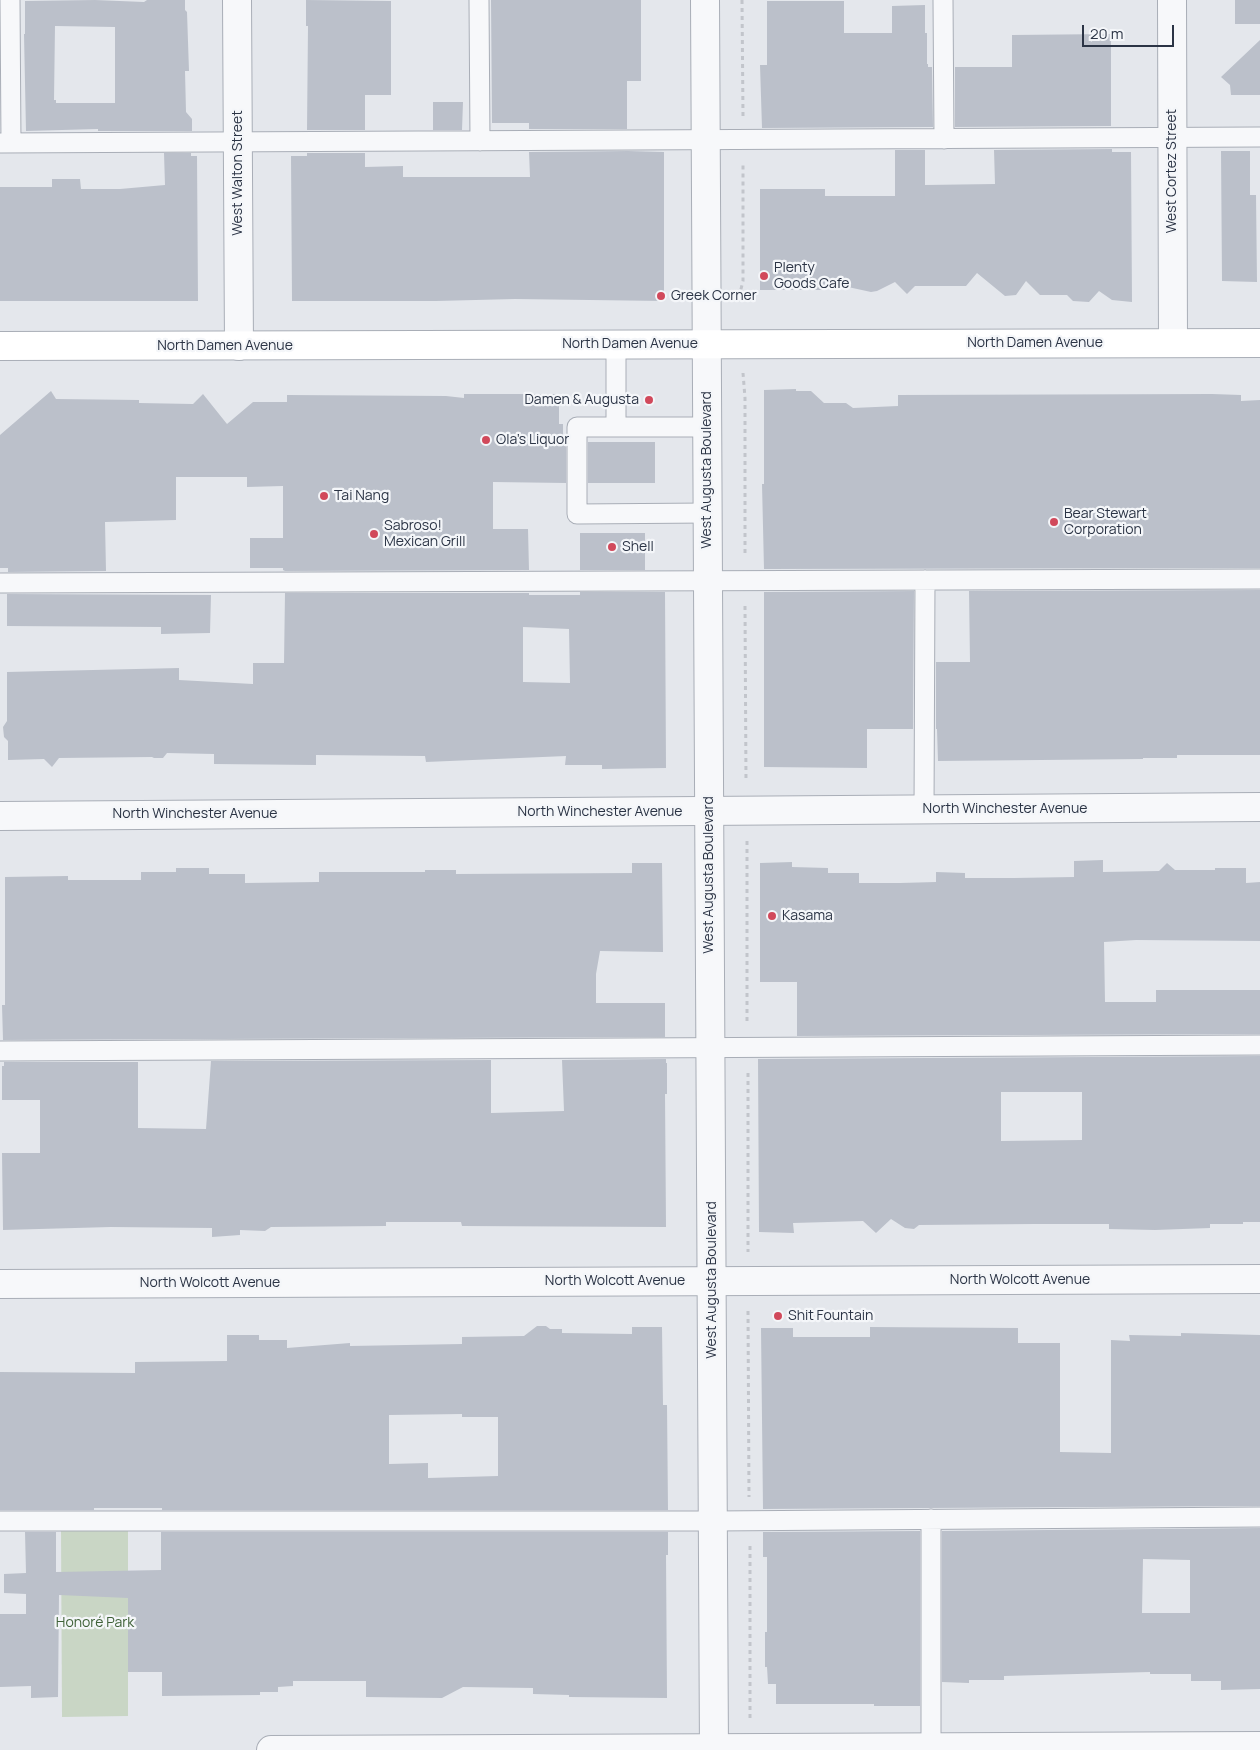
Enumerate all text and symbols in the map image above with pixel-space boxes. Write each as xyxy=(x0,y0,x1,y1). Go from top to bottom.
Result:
scale bar xyxy=(1085,15,1178,47)
text: 20 m xyxy=(1090,23,1123,44)
street label: West Cortez Street xyxy=(1164,109,1180,233)
street label: West Walton Street xyxy=(230,110,246,236)
place label: Plenty Goods Cafe xyxy=(774,260,850,292)
marker: Plenty Goods Cafe xyxy=(758,270,770,282)
place label: Greek Corner xyxy=(671,288,757,304)
marker: Greek Corner xyxy=(655,290,667,302)
street label: North Damen Avenue xyxy=(967,335,1103,351)
street label: North Damen Avenue xyxy=(562,336,698,352)
street label: North Damen Avenue xyxy=(157,338,293,354)
street label: West Augusta Boulevard xyxy=(699,391,715,549)
place label: Damen & Augusta xyxy=(524,392,639,408)
marker: Damen & Augusta xyxy=(643,394,655,406)
place label: Ola’s Liquor xyxy=(496,432,569,448)
marker: Ola’s Liquor xyxy=(480,434,492,446)
place label: Tai Nang xyxy=(334,488,389,504)
marker: Tai Nang xyxy=(318,490,330,502)
place label: Bear Stewart Corporation xyxy=(1064,506,1147,538)
marker: Bear Stewart Corporation xyxy=(1048,516,1060,528)
place label: Sabroso! Mexican Grill xyxy=(384,518,466,550)
marker: Sabroso! Mexican Grill xyxy=(368,528,380,540)
place label: Shell xyxy=(622,539,654,555)
marker: Shell xyxy=(606,541,618,553)
street label: West Augusta Boulevard xyxy=(701,796,717,954)
street label: North Winchester Avenue xyxy=(923,801,1087,817)
street label: North Winchester Avenue xyxy=(518,804,682,820)
street label: North Winchester Avenue xyxy=(113,806,277,822)
place label: Kasama xyxy=(782,908,833,924)
marker: Kasama xyxy=(766,910,778,922)
street label: West Augusta Boulevard xyxy=(704,1201,720,1359)
street label: North Wolcott Avenue xyxy=(950,1272,1090,1288)
street label: North Wolcott Avenue xyxy=(545,1273,685,1289)
street label: North Wolcott Avenue xyxy=(140,1275,280,1291)
place label: Shit Fountain xyxy=(788,1308,873,1324)
marker: Shit Fountain xyxy=(772,1310,784,1322)
park label: Honoré Park xyxy=(56,1615,134,1631)

